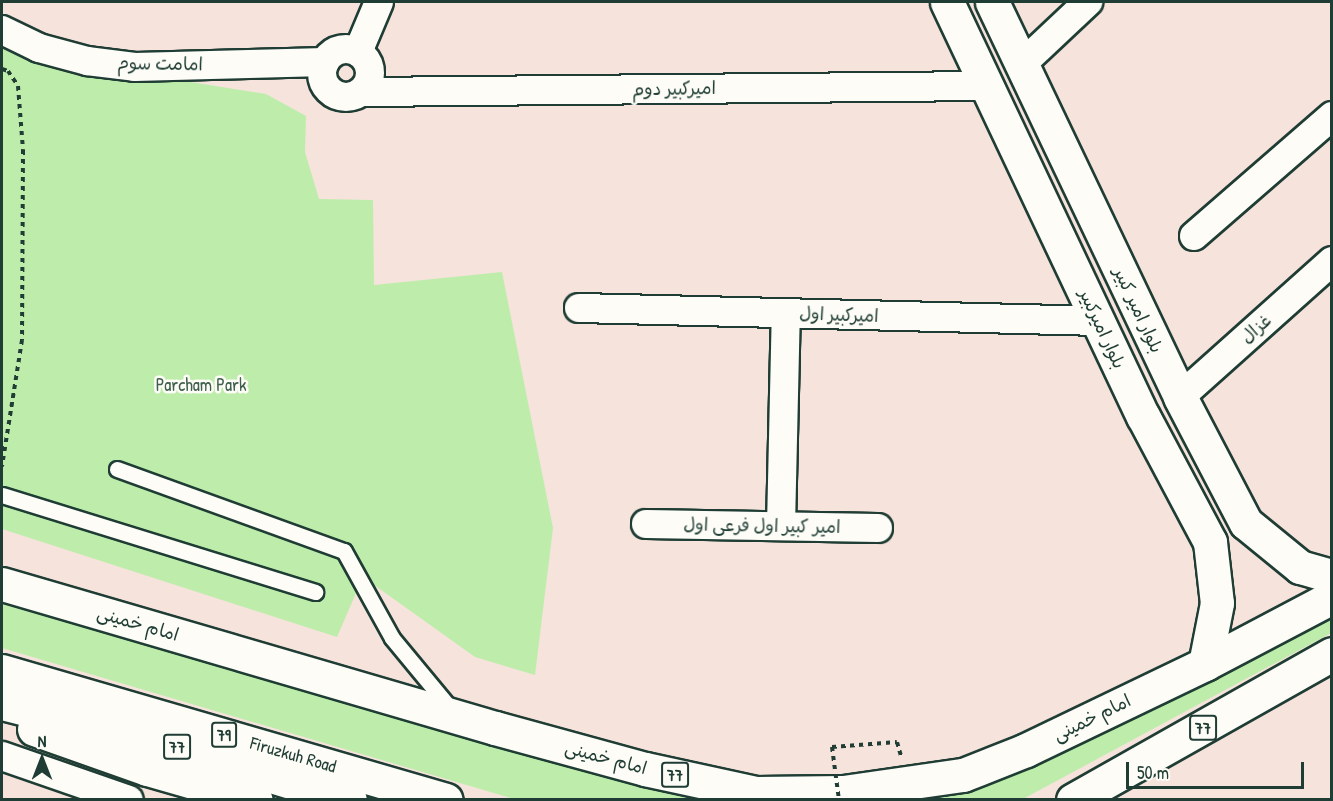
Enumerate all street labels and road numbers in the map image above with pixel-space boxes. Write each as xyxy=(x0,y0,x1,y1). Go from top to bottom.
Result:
street label: امامت سوم xyxy=(117,52,203,76)
street label: امیرکبیر دوم xyxy=(632,77,716,101)
street label: بلوار امیر کبیر xyxy=(1109,264,1167,356)
street label: بلوار امیرکبیر xyxy=(1074,286,1130,372)
street label: امیرکبیر اول xyxy=(799,303,879,327)
street label: غزال xyxy=(1236,310,1276,348)
street label: امیر کبیر اول فرعی اول xyxy=(683,514,841,538)
street label: امام خمینی xyxy=(95,602,181,646)
street label: امام خمینی xyxy=(1049,690,1135,746)
road number: 77 xyxy=(1188,715,1218,741)
road number: 79 xyxy=(210,722,238,748)
street label: Firuzkuh Road xyxy=(247,732,339,778)
road number: 77 xyxy=(162,734,192,760)
street label: امام خمینی xyxy=(563,737,649,779)
road number: 77 xyxy=(660,762,690,788)

